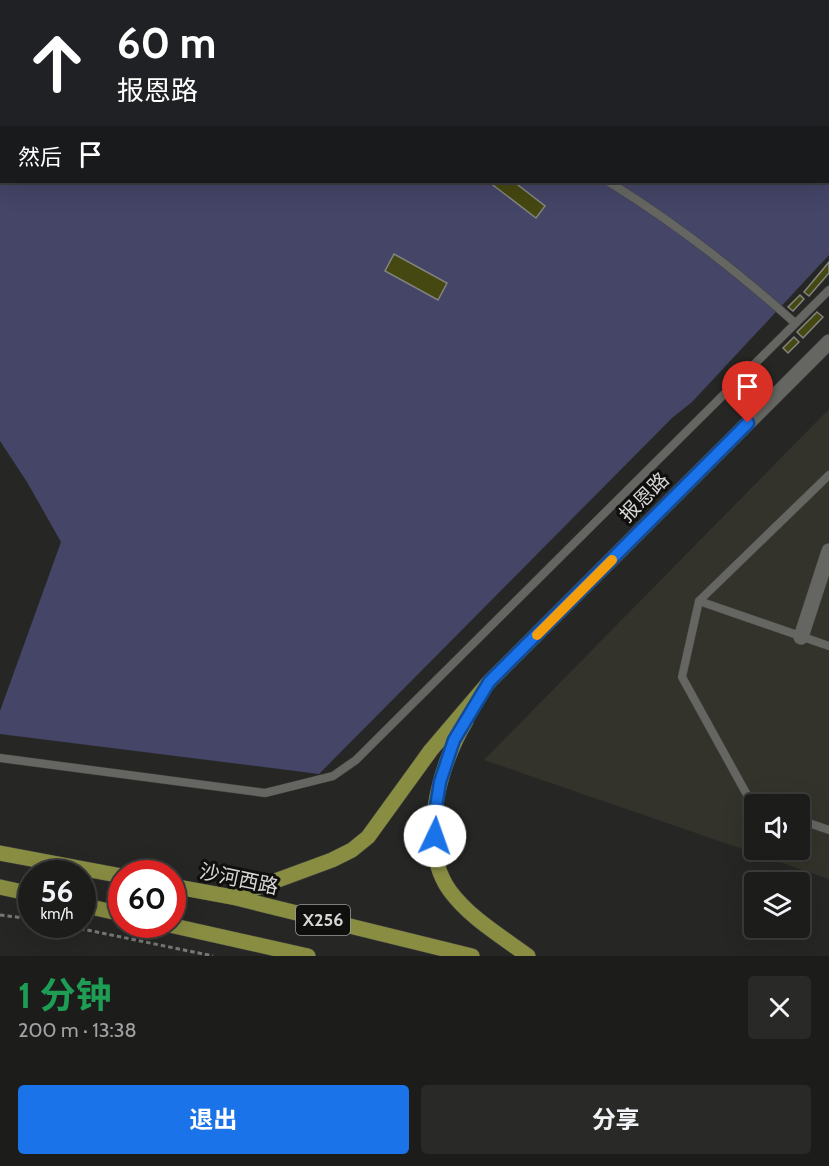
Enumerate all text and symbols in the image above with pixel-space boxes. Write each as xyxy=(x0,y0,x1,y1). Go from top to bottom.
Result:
text: 60 m xyxy=(117,17,216,69)
icon: ahead xyxy=(18,24,96,102)
text: 报恩路 xyxy=(117,74,198,107)
icon: arrive xyxy=(74,138,107,171)
text: 然后 xyxy=(18,144,62,171)
pin xyxy=(722,361,773,423)
icon: arrive xyxy=(731,370,764,403)
street label: 报恩路 xyxy=(614,467,674,527)
map controls xyxy=(744,794,810,938)
button: sound xyxy=(744,794,810,860)
position arrow xyxy=(403,804,467,868)
street label: 沙河西路 xyxy=(197,859,281,899)
speed limit sign: 60 xyxy=(108,860,186,938)
button: layers xyxy=(744,872,810,938)
text: 56 xyxy=(41,873,73,910)
text: km/h xyxy=(41,905,73,923)
road number: X256 xyxy=(296,905,350,935)
text: 1 分钟 xyxy=(18,973,111,1017)
button: close xyxy=(748,976,811,1039)
text: 200 m · 13:38 xyxy=(18,1018,137,1042)
button: 退出 xyxy=(18,1085,409,1154)
button: 分享 xyxy=(421,1085,811,1154)

